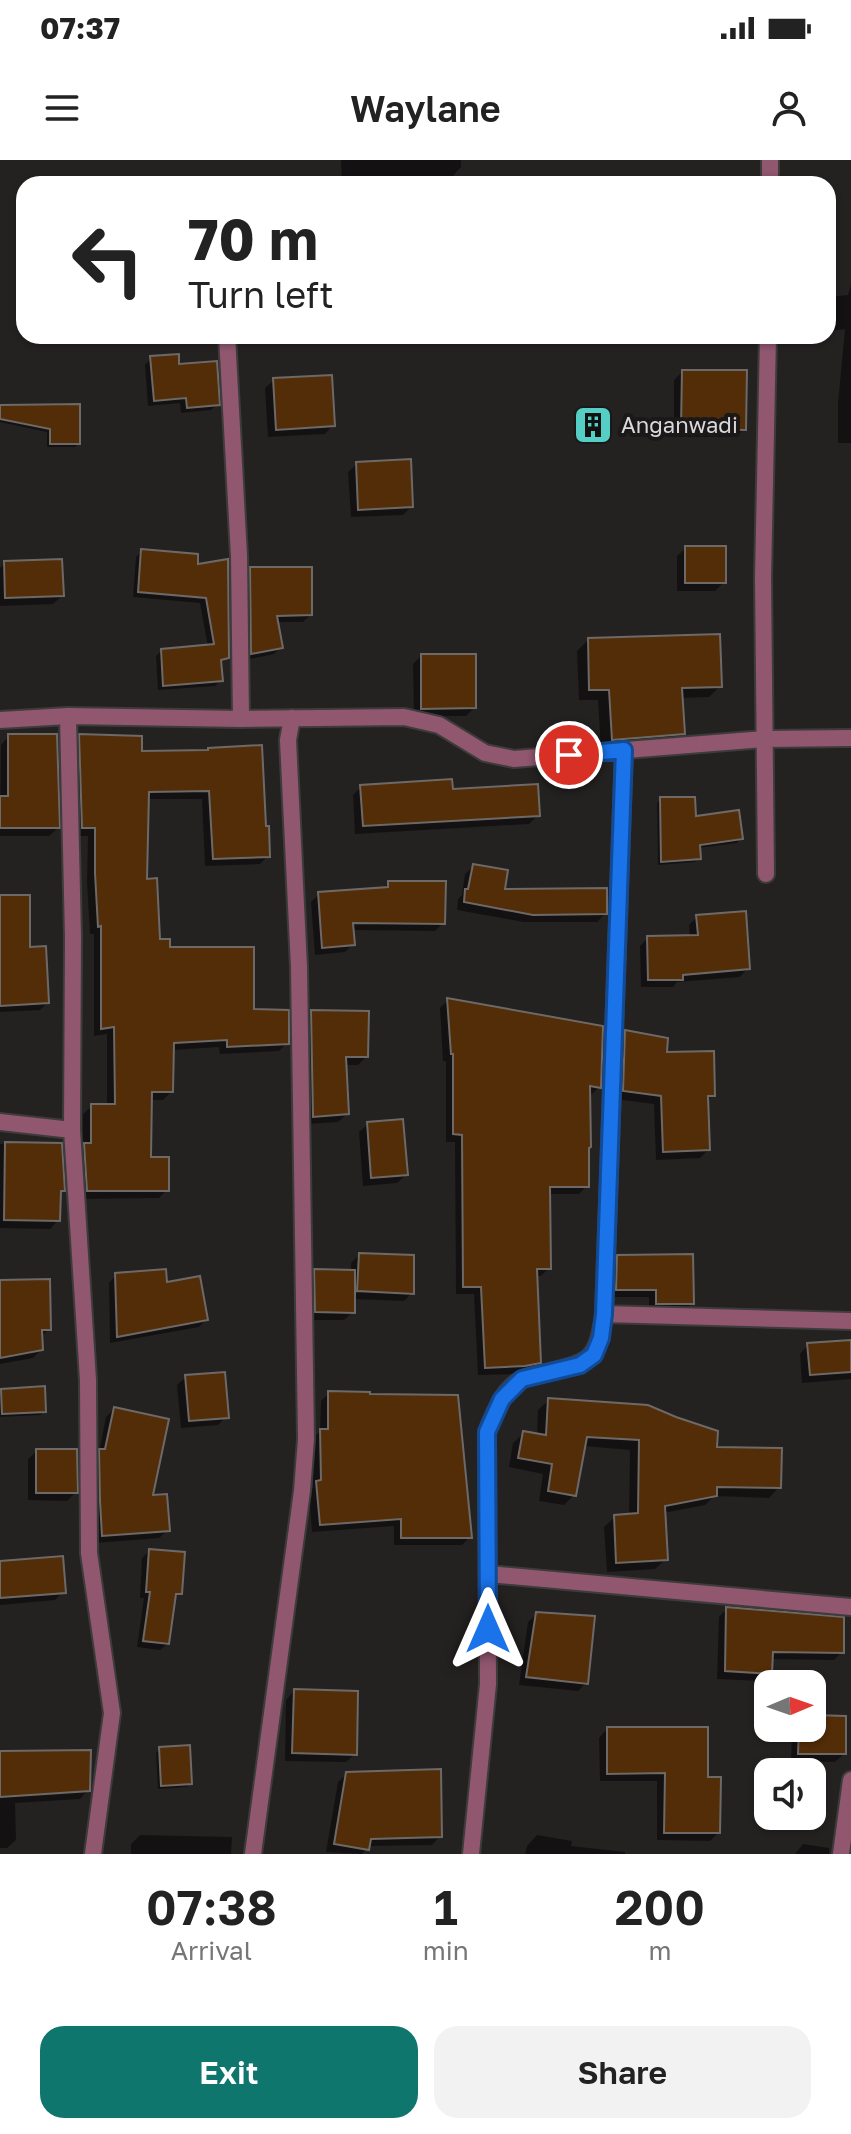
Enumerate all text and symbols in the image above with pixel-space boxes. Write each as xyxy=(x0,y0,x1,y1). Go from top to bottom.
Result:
text: 07:37 xyxy=(40,10,120,46)
icon: menu xyxy=(40,86,84,130)
icon: person xyxy=(767,86,811,130)
text: Waylane xyxy=(350,87,501,130)
text: 70 m xyxy=(188,205,318,272)
icon: left xyxy=(56,208,160,312)
text: Turn left xyxy=(188,273,334,316)
building icon: Anganwadi xyxy=(572,404,614,446)
place label: Anganwadi xyxy=(621,411,738,438)
pin xyxy=(535,721,603,789)
icon: arrive xyxy=(547,733,591,777)
position arrow xyxy=(446,1587,530,1671)
north arrow xyxy=(754,1670,826,1742)
map controls xyxy=(754,1670,826,1830)
button: sound xyxy=(754,1758,826,1830)
text: 07:38 xyxy=(146,1878,277,1936)
text: 1 xyxy=(434,1878,458,1936)
text: 200 xyxy=(615,1878,705,1936)
text: Arrival xyxy=(171,1935,252,1966)
text: min xyxy=(423,1935,469,1966)
text: m xyxy=(648,1935,671,1966)
button: Exit xyxy=(40,2026,418,2118)
button: Share xyxy=(434,2026,811,2118)

